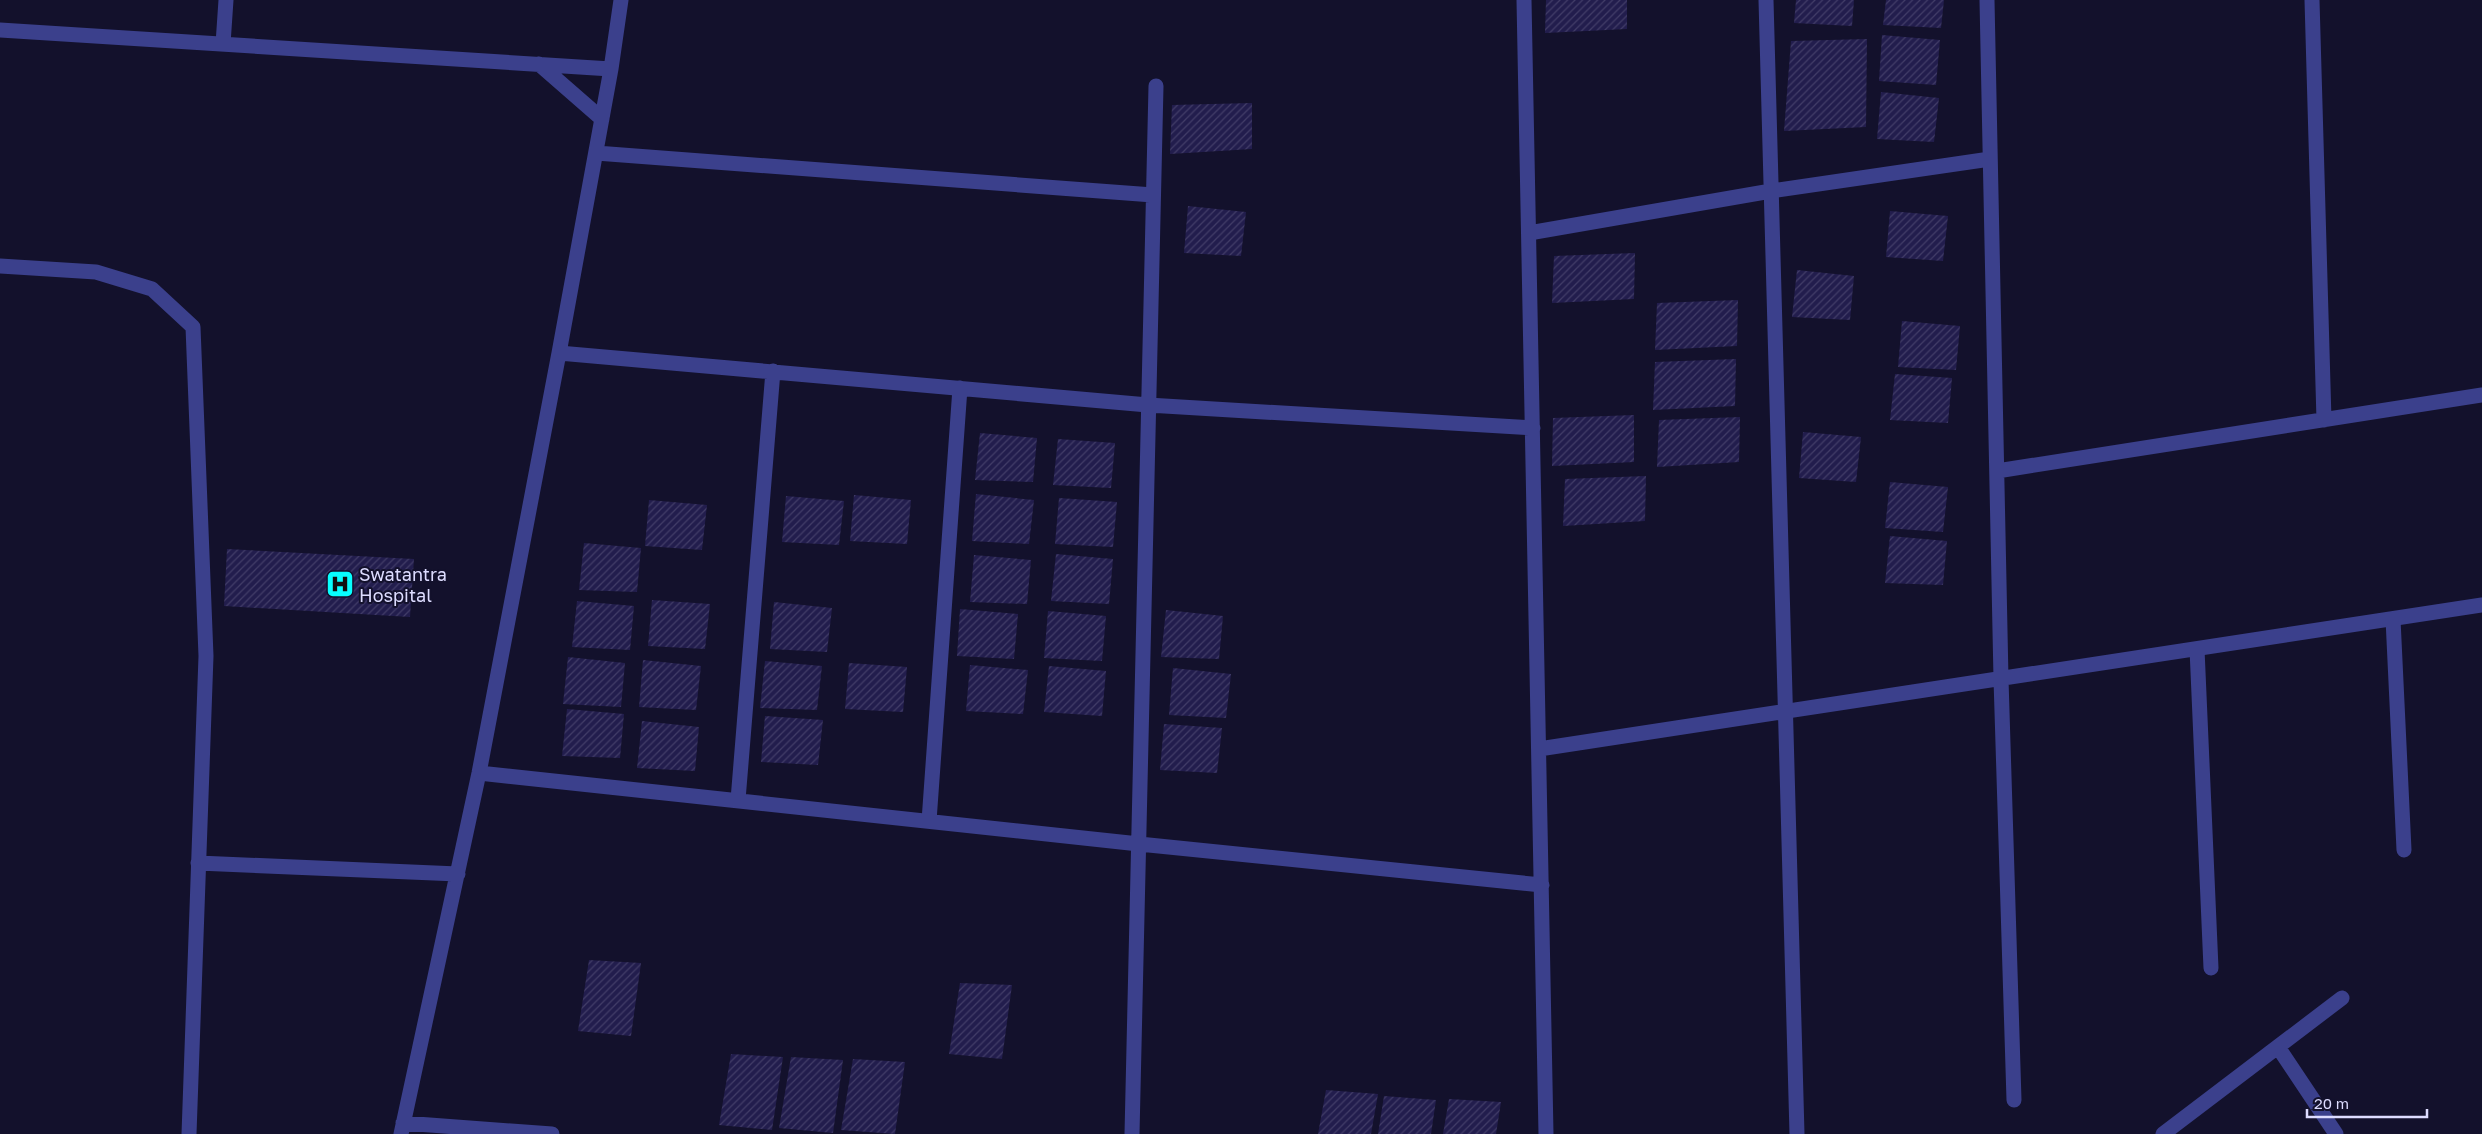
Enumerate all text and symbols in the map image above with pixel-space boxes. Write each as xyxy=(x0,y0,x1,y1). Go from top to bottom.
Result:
place label: Swatantra Hospital xyxy=(359,563,447,606)
hospital icon: Swatantra Hospital xyxy=(325,569,355,599)
scale bar xyxy=(2307,1086,2427,1118)
text: 20 m xyxy=(2314,1094,2349,1112)

